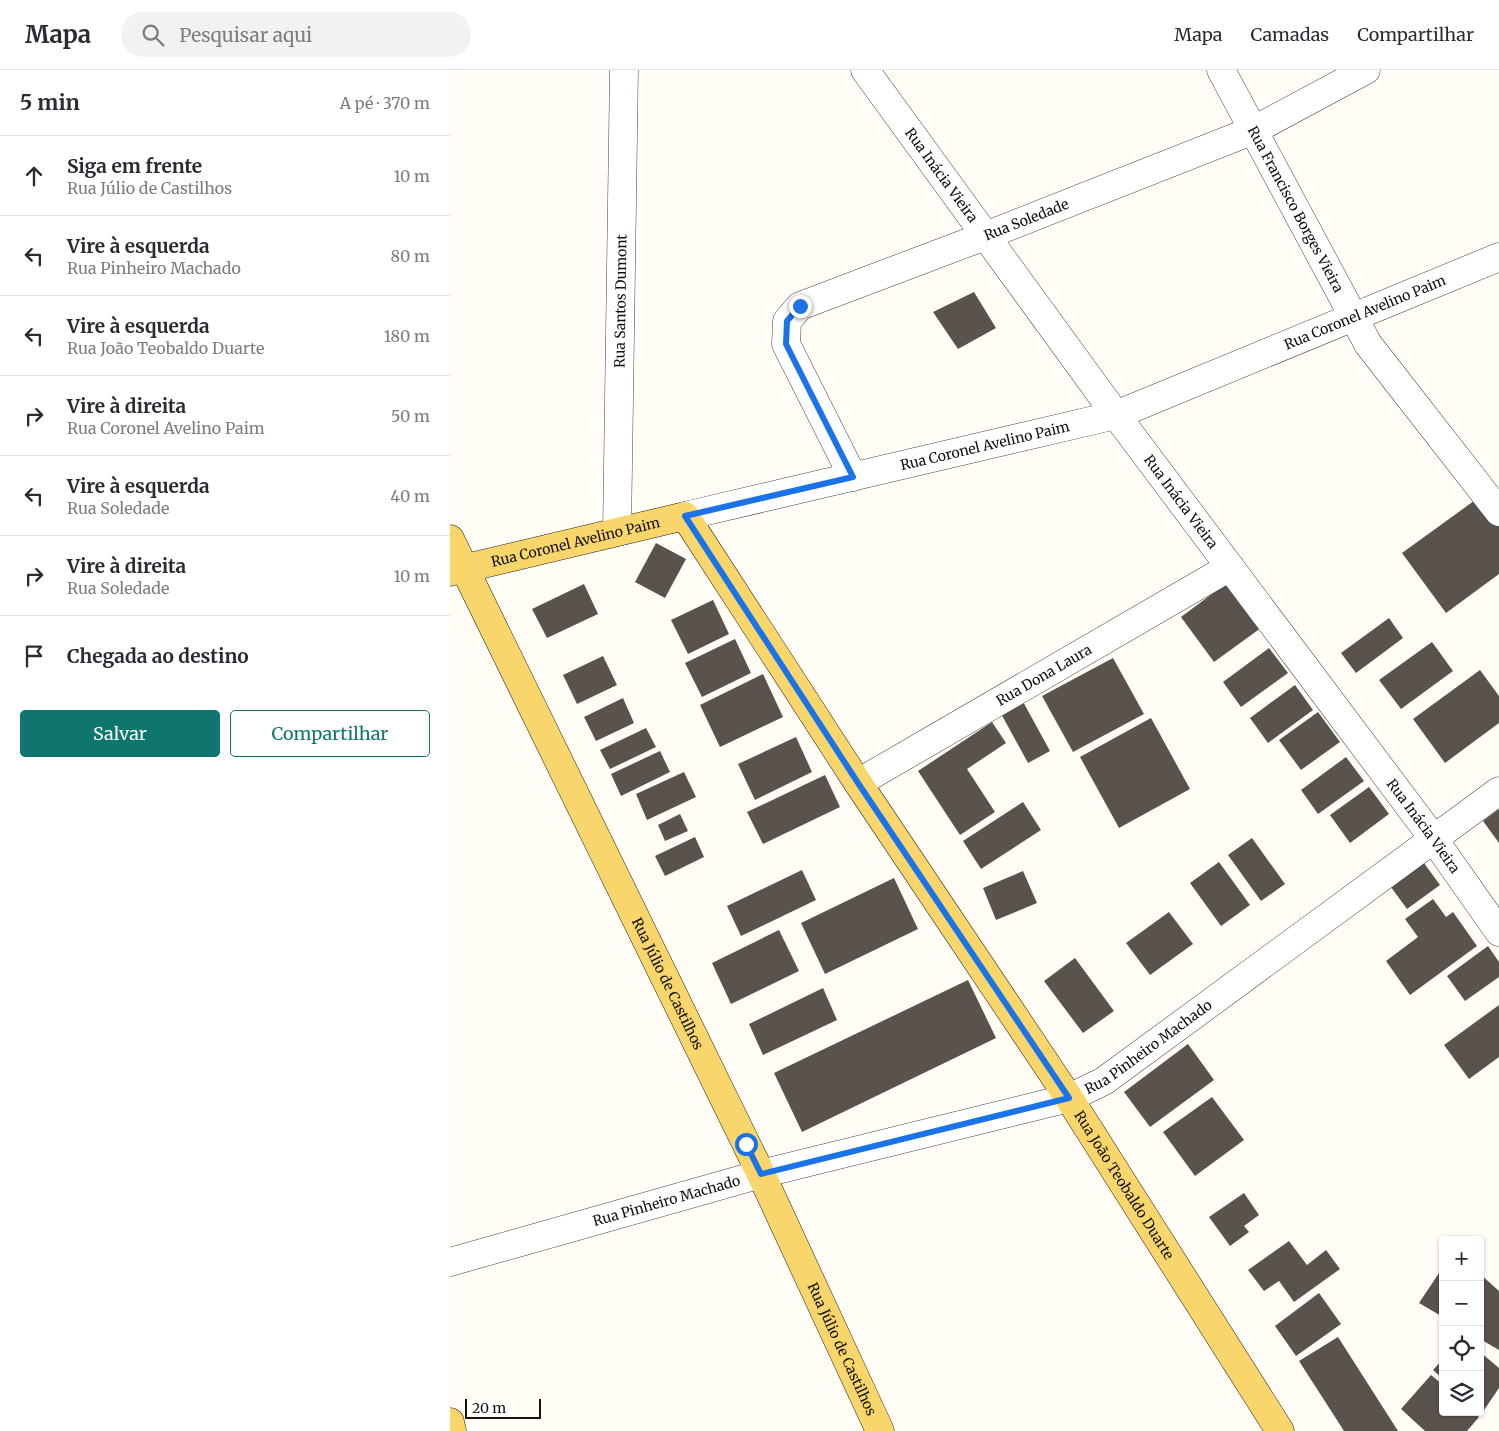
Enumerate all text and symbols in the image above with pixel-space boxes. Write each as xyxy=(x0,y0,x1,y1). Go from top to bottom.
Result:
search box xyxy=(121,12,471,57)
text: Mapa xyxy=(25,19,91,50)
icon: search xyxy=(139,21,167,49)
text: Pesquisar aqui xyxy=(179,23,312,47)
text: Mapa xyxy=(1174,23,1223,46)
text: Camadas xyxy=(1251,23,1329,46)
text: Compartilhar xyxy=(1357,23,1474,46)
text: 5 min xyxy=(20,89,80,116)
text: A pé · 370 m xyxy=(340,93,430,113)
street label: Rua Francisco Borges Vieira xyxy=(1244,123,1348,296)
street label: Rua Inácia Vieira xyxy=(901,124,982,226)
text: Siga em frente xyxy=(67,154,202,178)
icon: ahead xyxy=(20,162,48,190)
text: 10 m xyxy=(393,166,430,186)
text: Rua Júlio de Castilhos xyxy=(67,178,232,198)
street label: Rua Soledade xyxy=(981,195,1071,245)
street label: Rua Santos Dumont xyxy=(610,233,631,368)
text: Vire à esquerda xyxy=(67,234,210,258)
icon: left xyxy=(20,242,48,270)
text: 80 m xyxy=(391,246,430,266)
text: Rua Pinheiro Machado xyxy=(67,258,241,278)
street label: Rua Coronel Avelino Paim xyxy=(1281,271,1449,354)
route end xyxy=(789,295,812,318)
text: Vire à esquerda xyxy=(67,314,210,338)
icon: left xyxy=(20,322,48,350)
text: 180 m xyxy=(384,326,430,346)
text: Rua João Teobaldo Duarte xyxy=(67,338,264,358)
text: Vire à direita xyxy=(67,394,186,418)
icon: right xyxy=(20,402,48,430)
text: 50 m xyxy=(391,406,430,426)
street label: Rua Coronel Avelino Paim xyxy=(899,417,1071,474)
text: Rua Coronel Avelino Paim xyxy=(67,418,265,438)
street label: Rua Inácia Vieira xyxy=(1140,451,1222,553)
text: Vire à esquerda xyxy=(67,474,210,498)
icon: left xyxy=(20,482,48,510)
text: 40 m xyxy=(390,486,430,506)
text: Rua Soledade xyxy=(67,498,169,518)
street label: Rua Coronel Avelino Paim xyxy=(489,513,662,571)
text: Vire à direita xyxy=(67,554,186,578)
icon: right xyxy=(20,562,48,590)
text: 10 m xyxy=(393,566,430,586)
text: Rua Soledade xyxy=(67,578,169,598)
street label: Rua Dona Laura xyxy=(993,640,1095,710)
icon: arrive xyxy=(20,642,48,670)
text: Chegada ao destino xyxy=(67,644,249,668)
button: Salvar xyxy=(20,710,220,757)
button: Compartilhar xyxy=(230,710,430,757)
street label: Rua Inácia Vieira xyxy=(1383,775,1464,877)
street label: Rua Júlio de Castilhos xyxy=(628,915,708,1053)
street label: Rua Pinheiro Machado xyxy=(1082,996,1216,1098)
street label: Rua João Teobaldo Duarte xyxy=(1070,1107,1178,1263)
route start xyxy=(735,1133,758,1156)
street label: Rua Pinheiro Machado xyxy=(591,1171,742,1230)
map controls xyxy=(1439,1236,1484,1416)
button: + xyxy=(1439,1236,1484,1281)
street label: Rua Júlio de Castilhos xyxy=(804,1280,881,1419)
button: − xyxy=(1439,1281,1484,1326)
button: locate xyxy=(1439,1326,1484,1371)
button: layers xyxy=(1439,1371,1484,1416)
scale bar xyxy=(465,1396,541,1419)
text: 20 m xyxy=(472,1399,506,1417)

